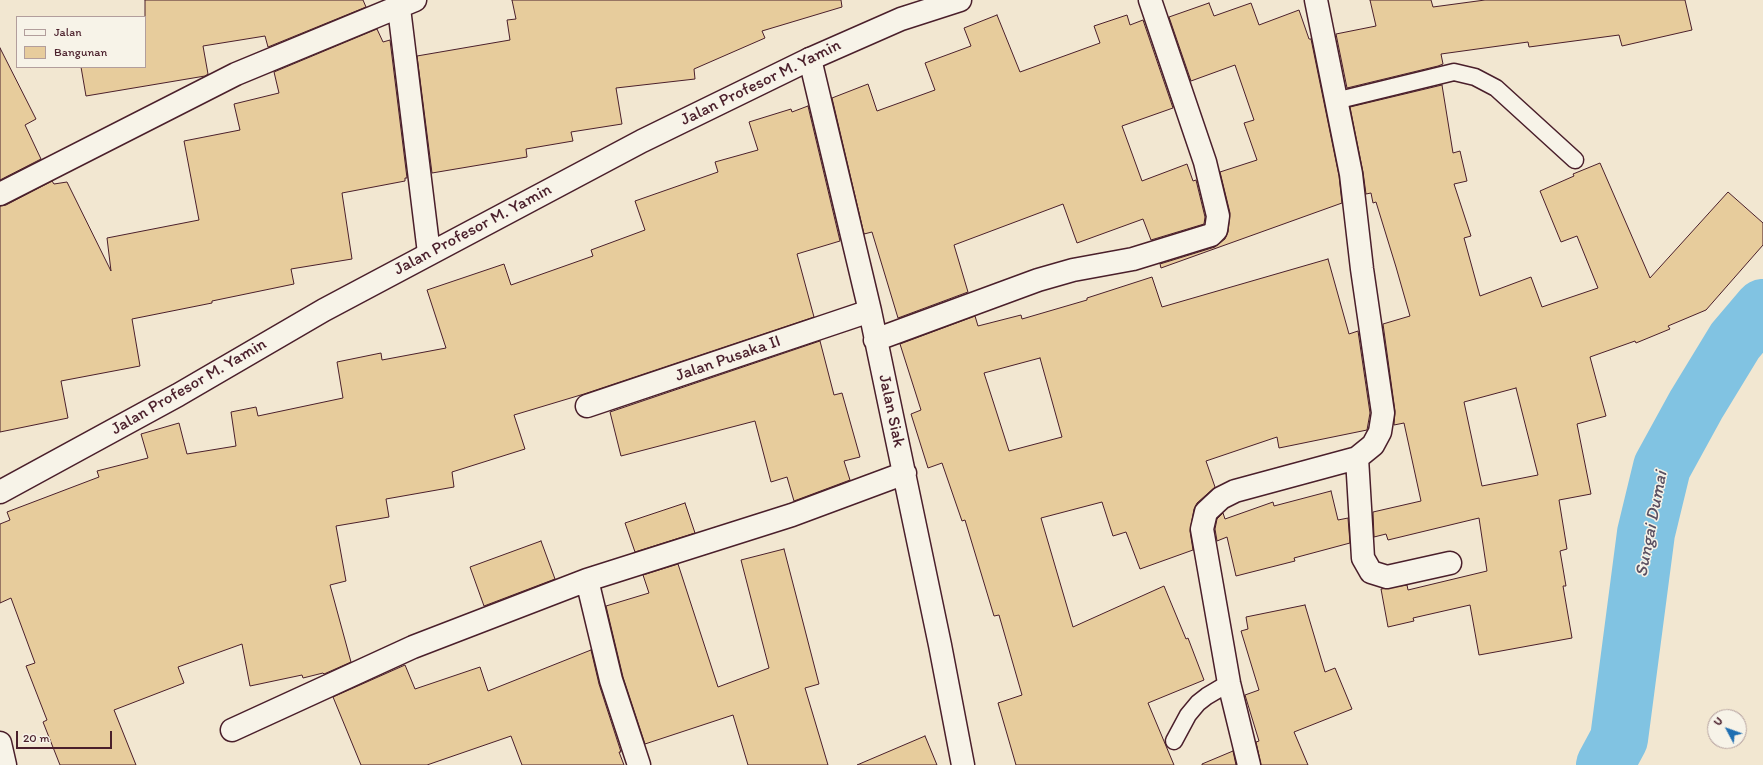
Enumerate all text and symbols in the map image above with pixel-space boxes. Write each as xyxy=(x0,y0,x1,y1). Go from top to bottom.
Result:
legend xyxy=(16,16,146,68)
text: Jalan xyxy=(54,25,82,39)
street label: Jalan Profesor M. Yamin xyxy=(678,35,844,131)
text: Bangunan xyxy=(54,45,107,59)
street label: Jalan Profesor M. Yamin xyxy=(391,180,555,280)
street label: Jalan Pusaka II xyxy=(673,331,783,387)
street label: Jalan Profesor M. Yamin xyxy=(108,334,270,440)
street label: Jalan Siak xyxy=(873,373,909,449)
water label: Sungai Dumai xyxy=(1631,469,1673,579)
north arrow xyxy=(1707,709,1747,749)
text: U xyxy=(1711,714,1726,728)
scale bar xyxy=(18,723,114,749)
text: 20 m xyxy=(23,731,50,745)

